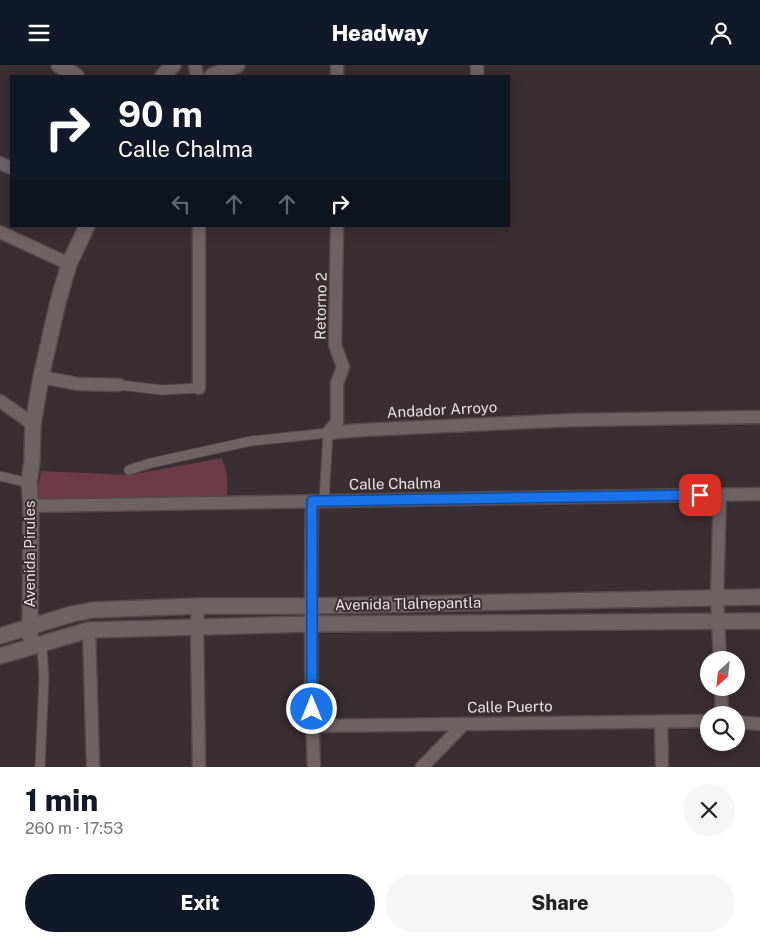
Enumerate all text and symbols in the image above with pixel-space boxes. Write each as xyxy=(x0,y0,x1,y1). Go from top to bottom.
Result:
icon: menu xyxy=(25,19,53,47)
icon: person xyxy=(707,19,735,47)
text: Headway xyxy=(331,20,429,46)
text: 90 m xyxy=(118,94,203,135)
icon: right xyxy=(35,95,100,160)
text: Calle Chalma xyxy=(118,136,253,162)
icon: left xyxy=(167,190,195,218)
icon: ahead xyxy=(220,190,248,218)
icon: ahead xyxy=(273,190,301,218)
icon: right xyxy=(326,190,354,218)
street label: Retorno 2 xyxy=(311,272,330,340)
street label: Andador Arroyo xyxy=(386,398,498,421)
street label: Calle Chalma xyxy=(349,474,441,493)
pin xyxy=(679,474,721,516)
icon: arrive xyxy=(686,481,714,509)
street label: Avenida Pirules xyxy=(21,500,38,608)
street label: Avenida Tlalnepantla xyxy=(335,594,481,613)
north arrow xyxy=(700,651,745,696)
map controls xyxy=(700,651,745,751)
position arrow xyxy=(285,682,337,734)
street label: Calle Puerto xyxy=(467,697,553,716)
button: search xyxy=(700,706,745,751)
text: 1 min xyxy=(25,782,98,818)
button: close xyxy=(683,784,735,836)
text: 260 m · 17:53 xyxy=(25,819,123,838)
button: Exit xyxy=(25,874,375,932)
button: Share xyxy=(385,874,735,932)

